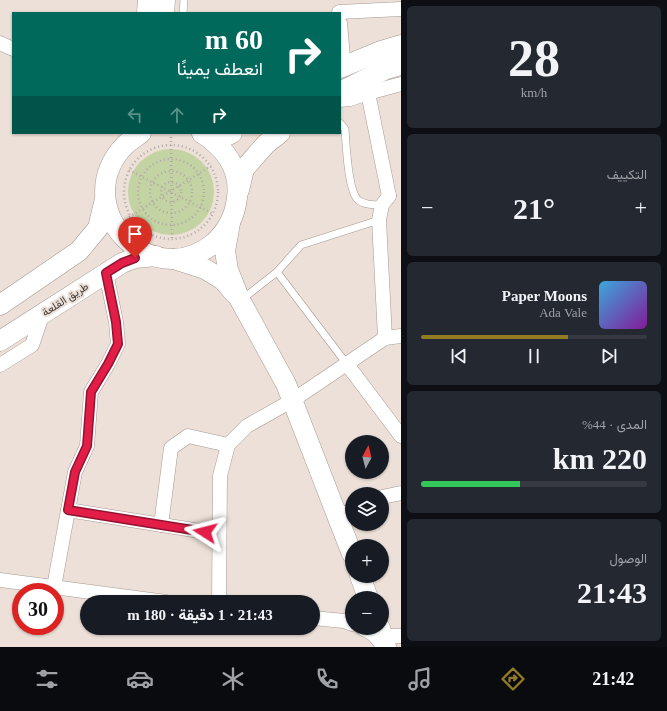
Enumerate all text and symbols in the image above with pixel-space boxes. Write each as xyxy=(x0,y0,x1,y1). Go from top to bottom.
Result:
text: 60 m xyxy=(205,24,263,55)
icon: right xyxy=(277,28,329,80)
text: 28 xyxy=(508,30,560,87)
text: انعطف يمينًا xyxy=(177,59,263,79)
text: km/h xyxy=(521,85,547,100)
icon: left xyxy=(124,104,146,126)
icon: ahead xyxy=(166,104,188,126)
icon: right xyxy=(208,104,230,126)
text: التكييف xyxy=(607,167,647,182)
text: 21° xyxy=(513,192,555,225)
text: − xyxy=(421,195,433,220)
text: + xyxy=(635,195,647,220)
pin xyxy=(118,217,152,258)
icon: arrive xyxy=(124,223,146,245)
street label: طريق القلعة xyxy=(40,280,91,319)
text: Paper Moons xyxy=(502,288,587,304)
text: Ada Vale xyxy=(539,305,587,320)
icon: previous xyxy=(448,345,470,367)
icon: pause xyxy=(523,345,545,367)
icon: next xyxy=(598,345,620,367)
text: المدى · 44% xyxy=(582,417,647,432)
north arrow xyxy=(345,435,389,479)
map controls xyxy=(345,435,389,635)
text: 220 km xyxy=(553,442,647,475)
button: layers xyxy=(345,487,389,531)
position arrow xyxy=(184,511,226,553)
button: + xyxy=(345,539,389,583)
text: الوصول xyxy=(609,551,647,566)
text: 21:43 xyxy=(577,576,647,609)
speed limit sign: 30 xyxy=(12,583,64,635)
button: − xyxy=(345,591,389,635)
text: 21:43 · 1 دقيقة · 180 m xyxy=(127,607,273,623)
icon: filters xyxy=(33,665,61,693)
icon: car xyxy=(126,665,154,693)
icon: climate xyxy=(219,665,247,693)
icon: phone xyxy=(313,665,341,693)
icon: music xyxy=(406,665,434,693)
icon: directions xyxy=(499,665,527,693)
text: 21:42 xyxy=(592,669,634,689)

